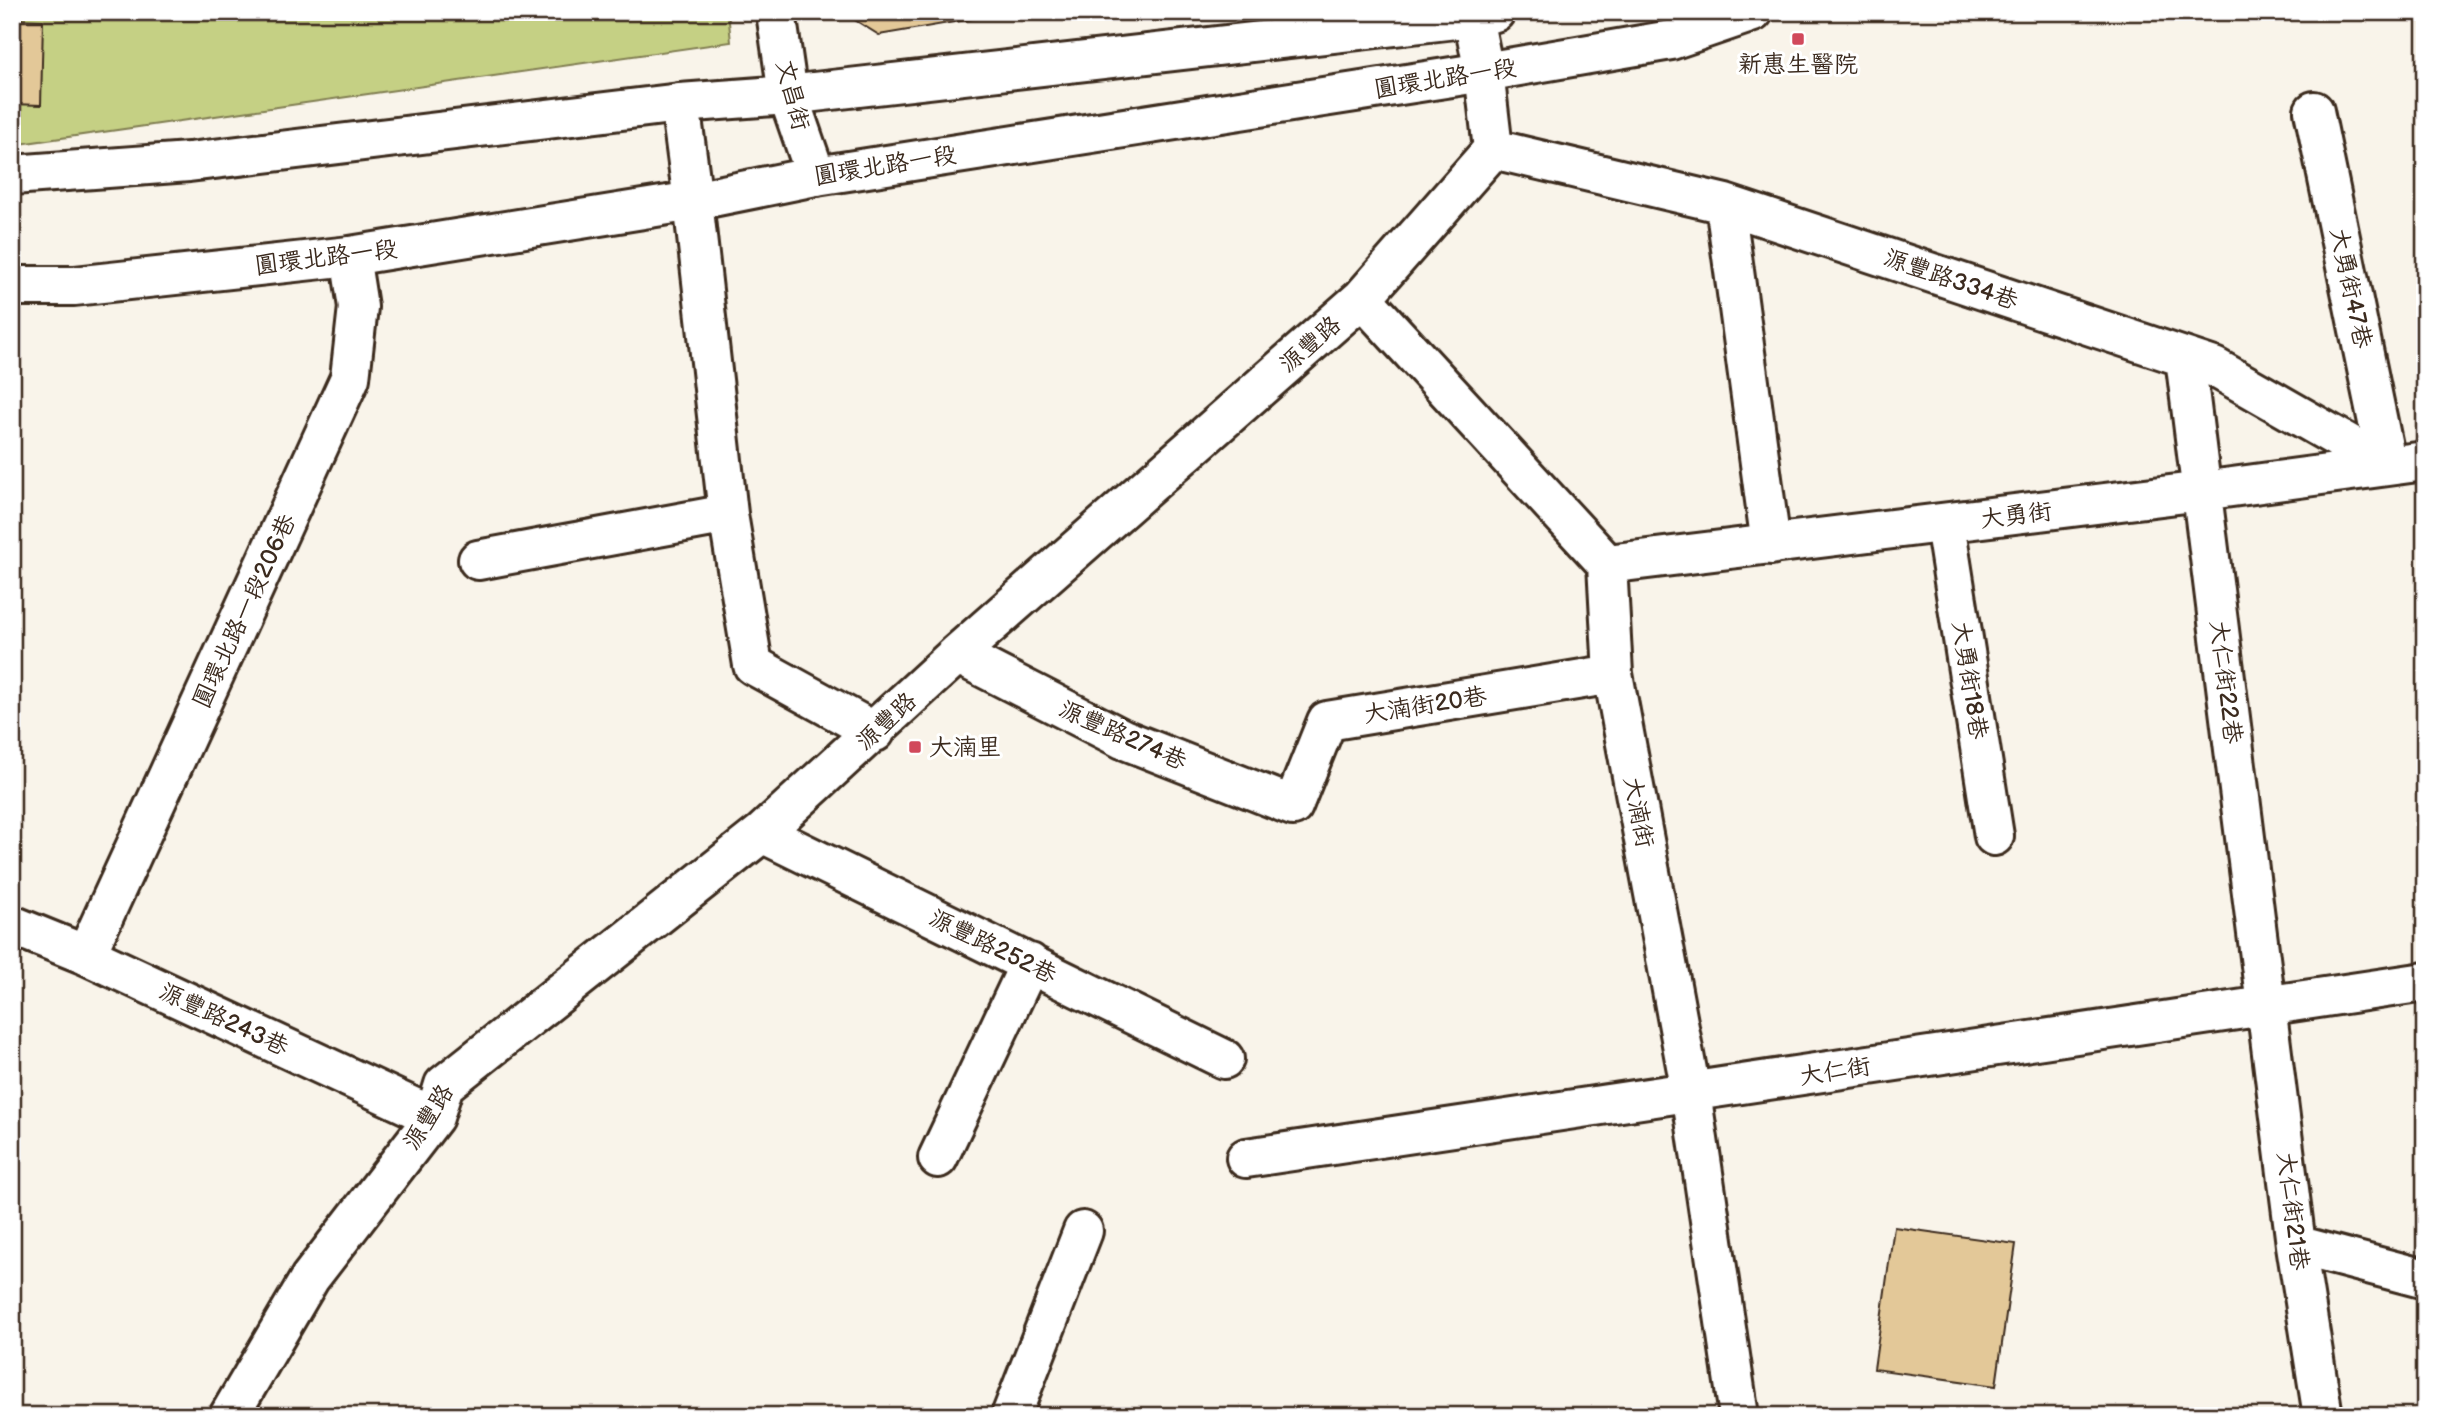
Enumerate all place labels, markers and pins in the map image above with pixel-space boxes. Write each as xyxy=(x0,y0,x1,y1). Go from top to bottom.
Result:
marker: 新惠生醫院 xyxy=(1790,31,1806,47)
place label: 新惠生醫院 xyxy=(1738,50,1858,79)
place label: 大湳里 xyxy=(929,733,1001,762)
marker: 大湳里 xyxy=(907,739,923,755)

